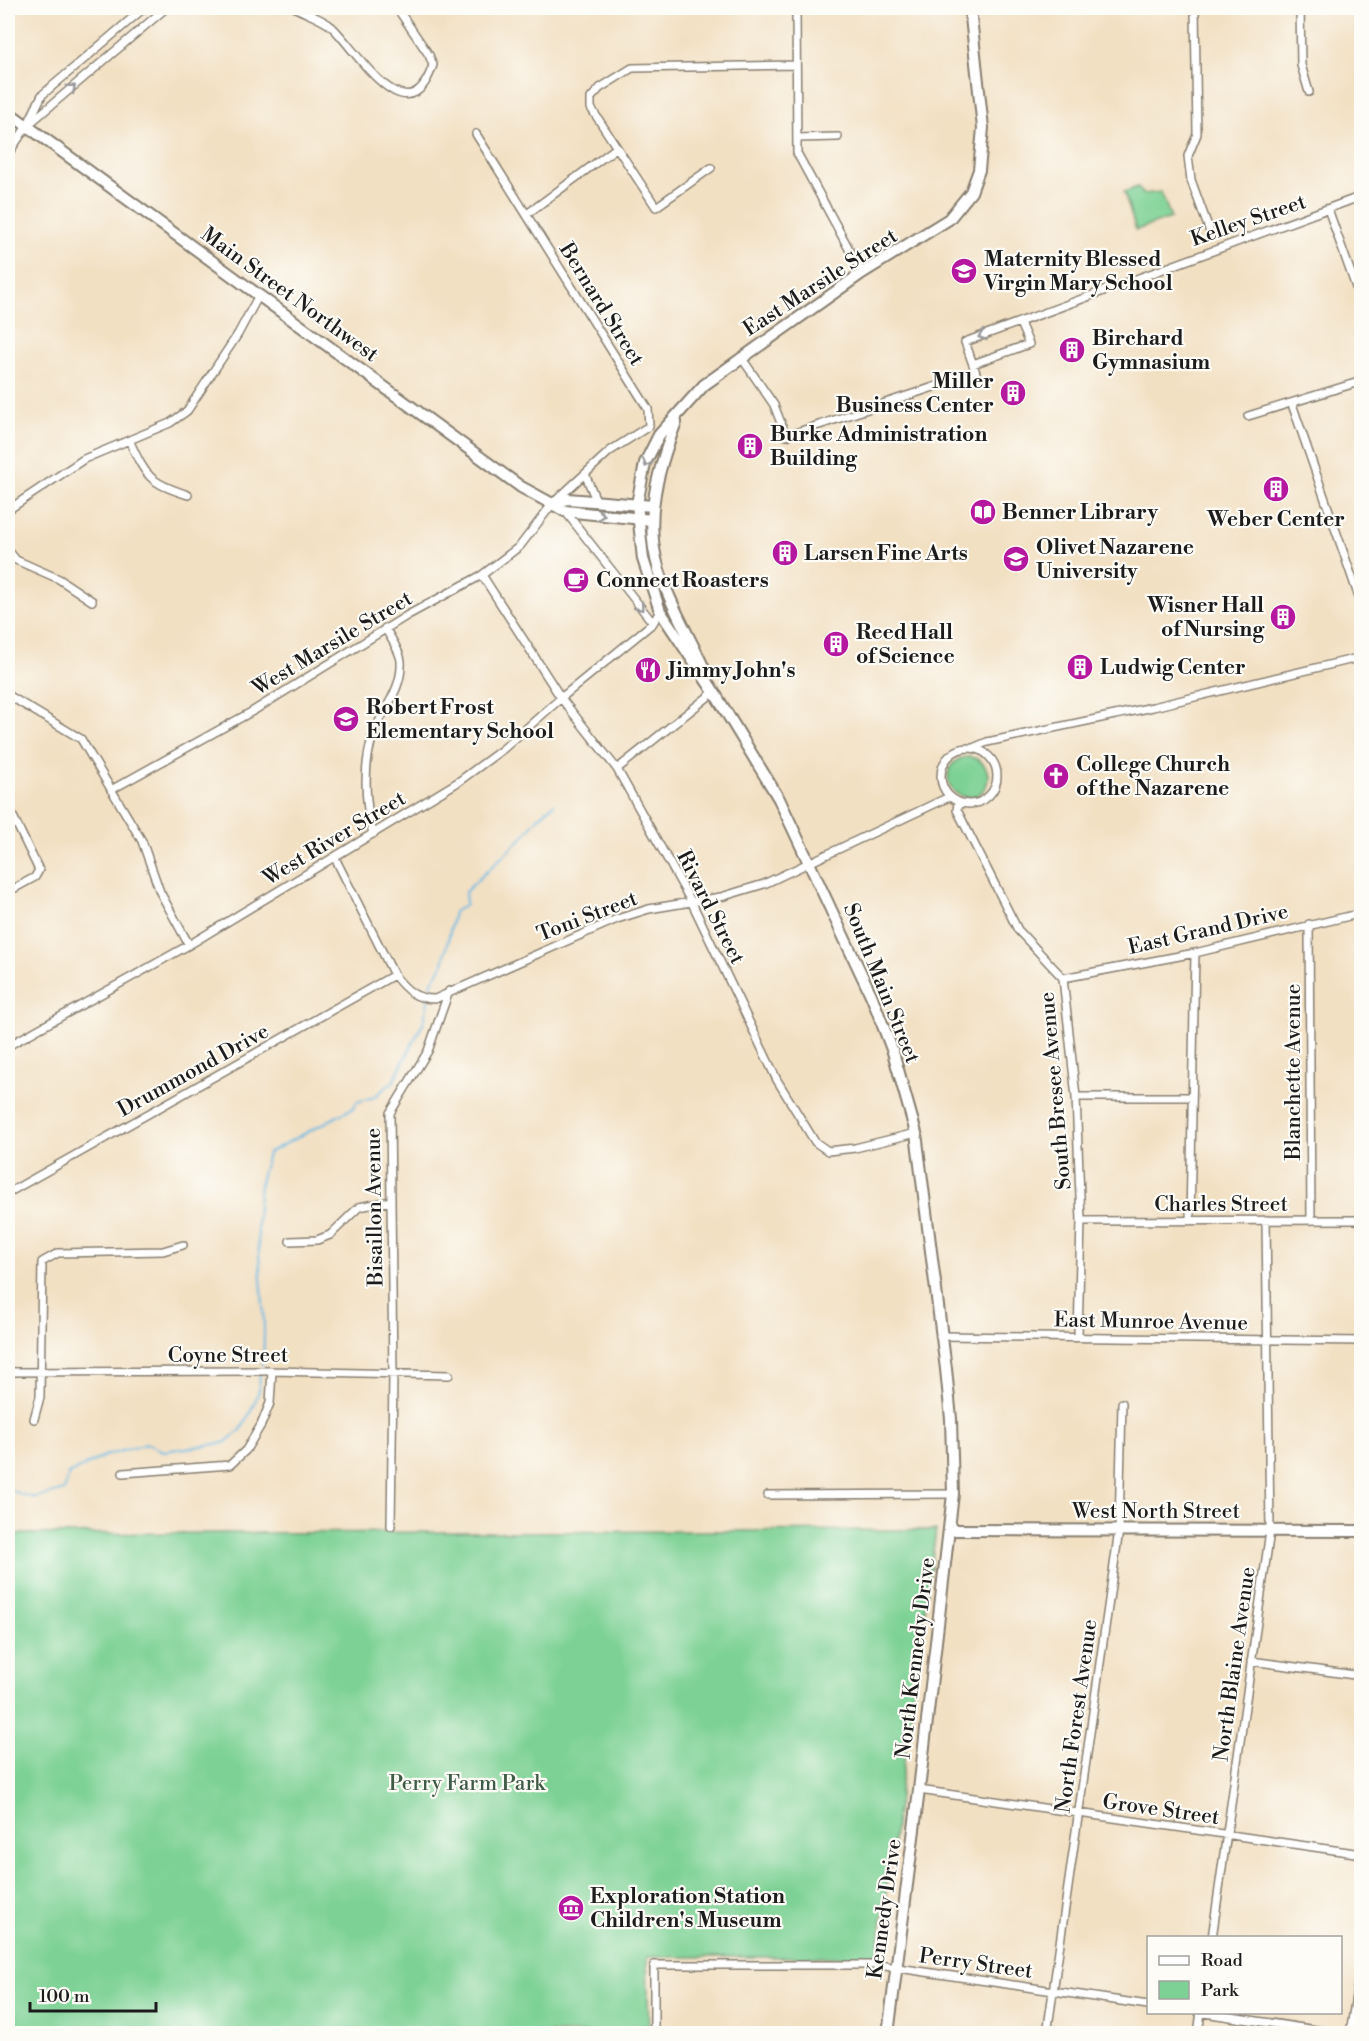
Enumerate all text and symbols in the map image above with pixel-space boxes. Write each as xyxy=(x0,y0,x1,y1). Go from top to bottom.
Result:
one-way arrow xyxy=(65,84,76,95)
street label: Kelley Street xyxy=(1187,189,1310,253)
street label: Main Street Northwest xyxy=(196,222,384,368)
street label: East Marsile Street xyxy=(738,223,903,342)
street label: Bernard Street xyxy=(552,237,650,371)
place label: Maternity Blessed Virgin Mary School xyxy=(983,247,1173,297)
school or university icon: Maternity Blessed Virgin Mary School xyxy=(949,256,979,286)
place label: Birchard Gymnasium xyxy=(1092,326,1210,376)
one-way arrow xyxy=(977,329,988,342)
building icon: Birchard Gymnasium xyxy=(1057,335,1087,365)
place label: Miller Business Center xyxy=(836,369,994,419)
building icon: Miller Business Center xyxy=(998,378,1028,408)
place label: Burke Administration Building xyxy=(770,422,987,472)
building icon: Burke Administration Building xyxy=(735,431,765,461)
one-way arrow xyxy=(641,457,654,467)
building icon: Weber Center xyxy=(1261,474,1291,504)
library icon: Benner Library xyxy=(968,497,998,527)
place label: Benner Library xyxy=(1002,500,1158,526)
place label: Weber Center xyxy=(1206,507,1345,533)
one-way arrow xyxy=(597,508,606,521)
place label: Olivet Nazarene University xyxy=(1036,535,1194,585)
building icon: Larsen Fine Arts xyxy=(770,538,800,568)
place label: Larsen Fine Arts xyxy=(804,541,968,567)
school or university icon: Olivet Nazarene University xyxy=(1001,544,1031,574)
cafe icon: Connect Roasters xyxy=(561,565,591,595)
place label: Connect Roasters xyxy=(596,568,769,594)
street label: West Marsile Street xyxy=(247,586,418,702)
place label: Wisner Hall of Nursing xyxy=(1146,593,1265,643)
one-way arrow xyxy=(633,600,644,611)
building icon: Wisner Hall of Nursing xyxy=(1268,602,1298,632)
place label: Reed Hall of Science xyxy=(856,620,955,670)
building icon: Reed Hall of Science xyxy=(821,629,851,659)
building icon: Ludwig Center xyxy=(1065,652,1095,682)
restaurant icon: Jimmy John's xyxy=(633,655,663,685)
place label: Ludwig Center xyxy=(1100,655,1246,681)
place label: Jimmy John's xyxy=(665,658,795,684)
place label: Robert Frost Elementary School xyxy=(366,695,554,745)
school or university icon: Robert Frost Elementary School xyxy=(331,704,361,734)
place label: College Church of the Nazarene xyxy=(1076,752,1230,802)
church icon: College Church of the Nazarene xyxy=(1041,761,1071,791)
street label: West River Street xyxy=(258,786,411,892)
street label: Rivard Street xyxy=(670,846,750,969)
street label: Toni Street xyxy=(533,886,642,948)
street label: East Grand Drive xyxy=(1126,899,1291,961)
street label: South Main Street xyxy=(837,900,925,1068)
street label: Blanchette Avenue xyxy=(1281,984,1307,1161)
street label: South Bresee Avenue xyxy=(1034,991,1078,1191)
street label: Drummond Drive xyxy=(113,1019,274,1123)
street label: Bisaillon Avenue xyxy=(361,1127,389,1288)
street label: Charles Street xyxy=(1154,1192,1288,1218)
street label: East Munroe Avenue xyxy=(1054,1307,1248,1337)
street label: Coyne Street xyxy=(168,1343,289,1369)
street label: West North Street xyxy=(1071,1499,1240,1525)
street label: North Kennedy Drive xyxy=(891,1556,941,1760)
street label: North Blaine Avenue xyxy=(1208,1565,1262,1763)
street label: North Forest Avenue xyxy=(1051,1618,1103,1815)
park label: Perry Farm Park xyxy=(389,1771,546,1797)
street label: Grove Street xyxy=(1101,1789,1222,1831)
street label: Kennedy Drive xyxy=(862,1837,908,1981)
place label: Exploration Station Children's Museum xyxy=(590,1884,785,1934)
museum icon: Exploration Station Children's Museum xyxy=(556,1893,586,1923)
legend xyxy=(1147,1936,1342,2014)
street label: Perry Street xyxy=(917,1943,1035,1985)
text: Road xyxy=(1201,1949,1244,1972)
scale bar xyxy=(30,1975,156,2013)
text: Park xyxy=(1201,1979,1240,2002)
text: 100 m xyxy=(39,1985,90,2008)

